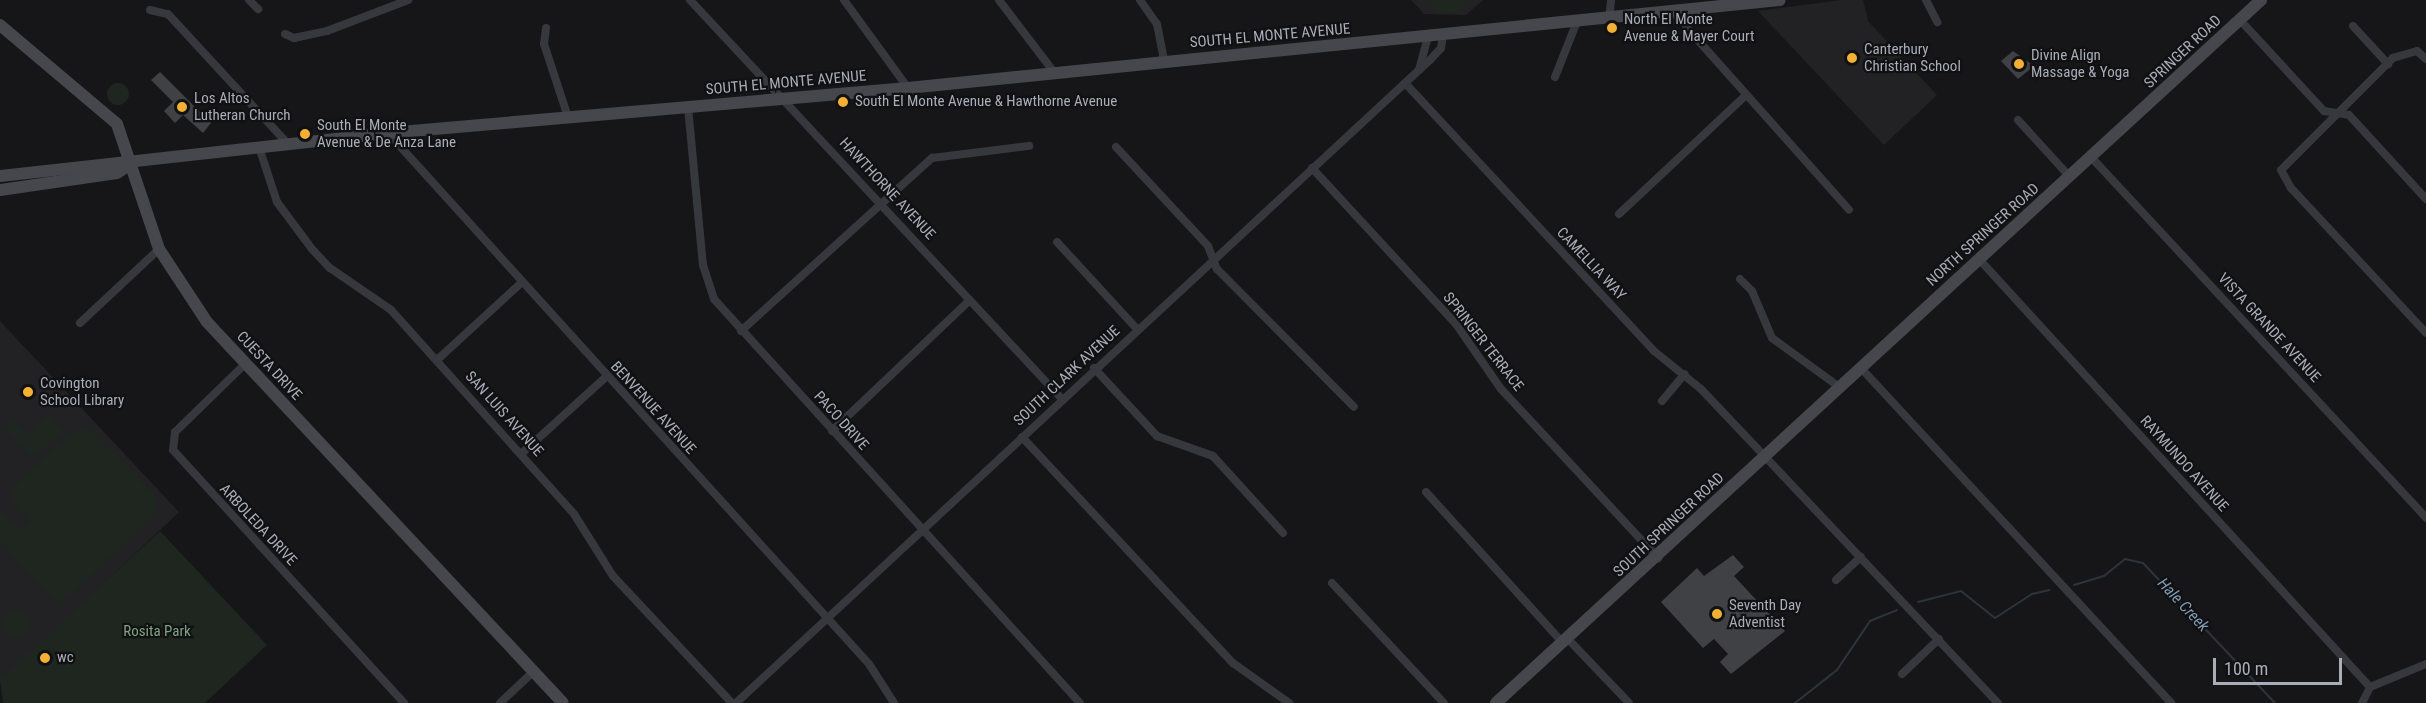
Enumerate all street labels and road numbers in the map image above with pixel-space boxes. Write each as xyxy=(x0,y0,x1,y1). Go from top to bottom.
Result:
street label: SPRINGER ROAD xyxy=(2141,12,2225,92)
street label: SOUTH EL MONTE AVENUE xyxy=(1189,20,1351,52)
street label: SOUTH EL MONTE AVENUE xyxy=(705,67,867,99)
street label: HAWTHORNE AVENUE xyxy=(835,134,939,244)
street label: NORTH SPRINGER ROAD xyxy=(1923,180,2043,290)
street label: CAMELLIA WAY xyxy=(1553,224,1629,304)
street label: VISTA GRANDE AVENUE xyxy=(2214,270,2324,386)
street label: SPRINGER TERRACE xyxy=(1439,289,1527,395)
street label: SOUTH CLARK AVENUE xyxy=(1010,322,1124,430)
street label: CUESTA DRIVE xyxy=(233,328,305,404)
street label: BENVENUE AVENUE xyxy=(607,358,699,458)
street label: SAN LUIS AVENUE xyxy=(461,368,547,460)
street label: PACO DRIVE xyxy=(810,388,872,454)
street label: RAYMUNDO AVENUE xyxy=(2136,412,2232,516)
street label: SOUTH SPRINGER ROAD xyxy=(1610,469,1728,581)
street label: ARBOLEDA DRIVE xyxy=(216,480,300,570)

